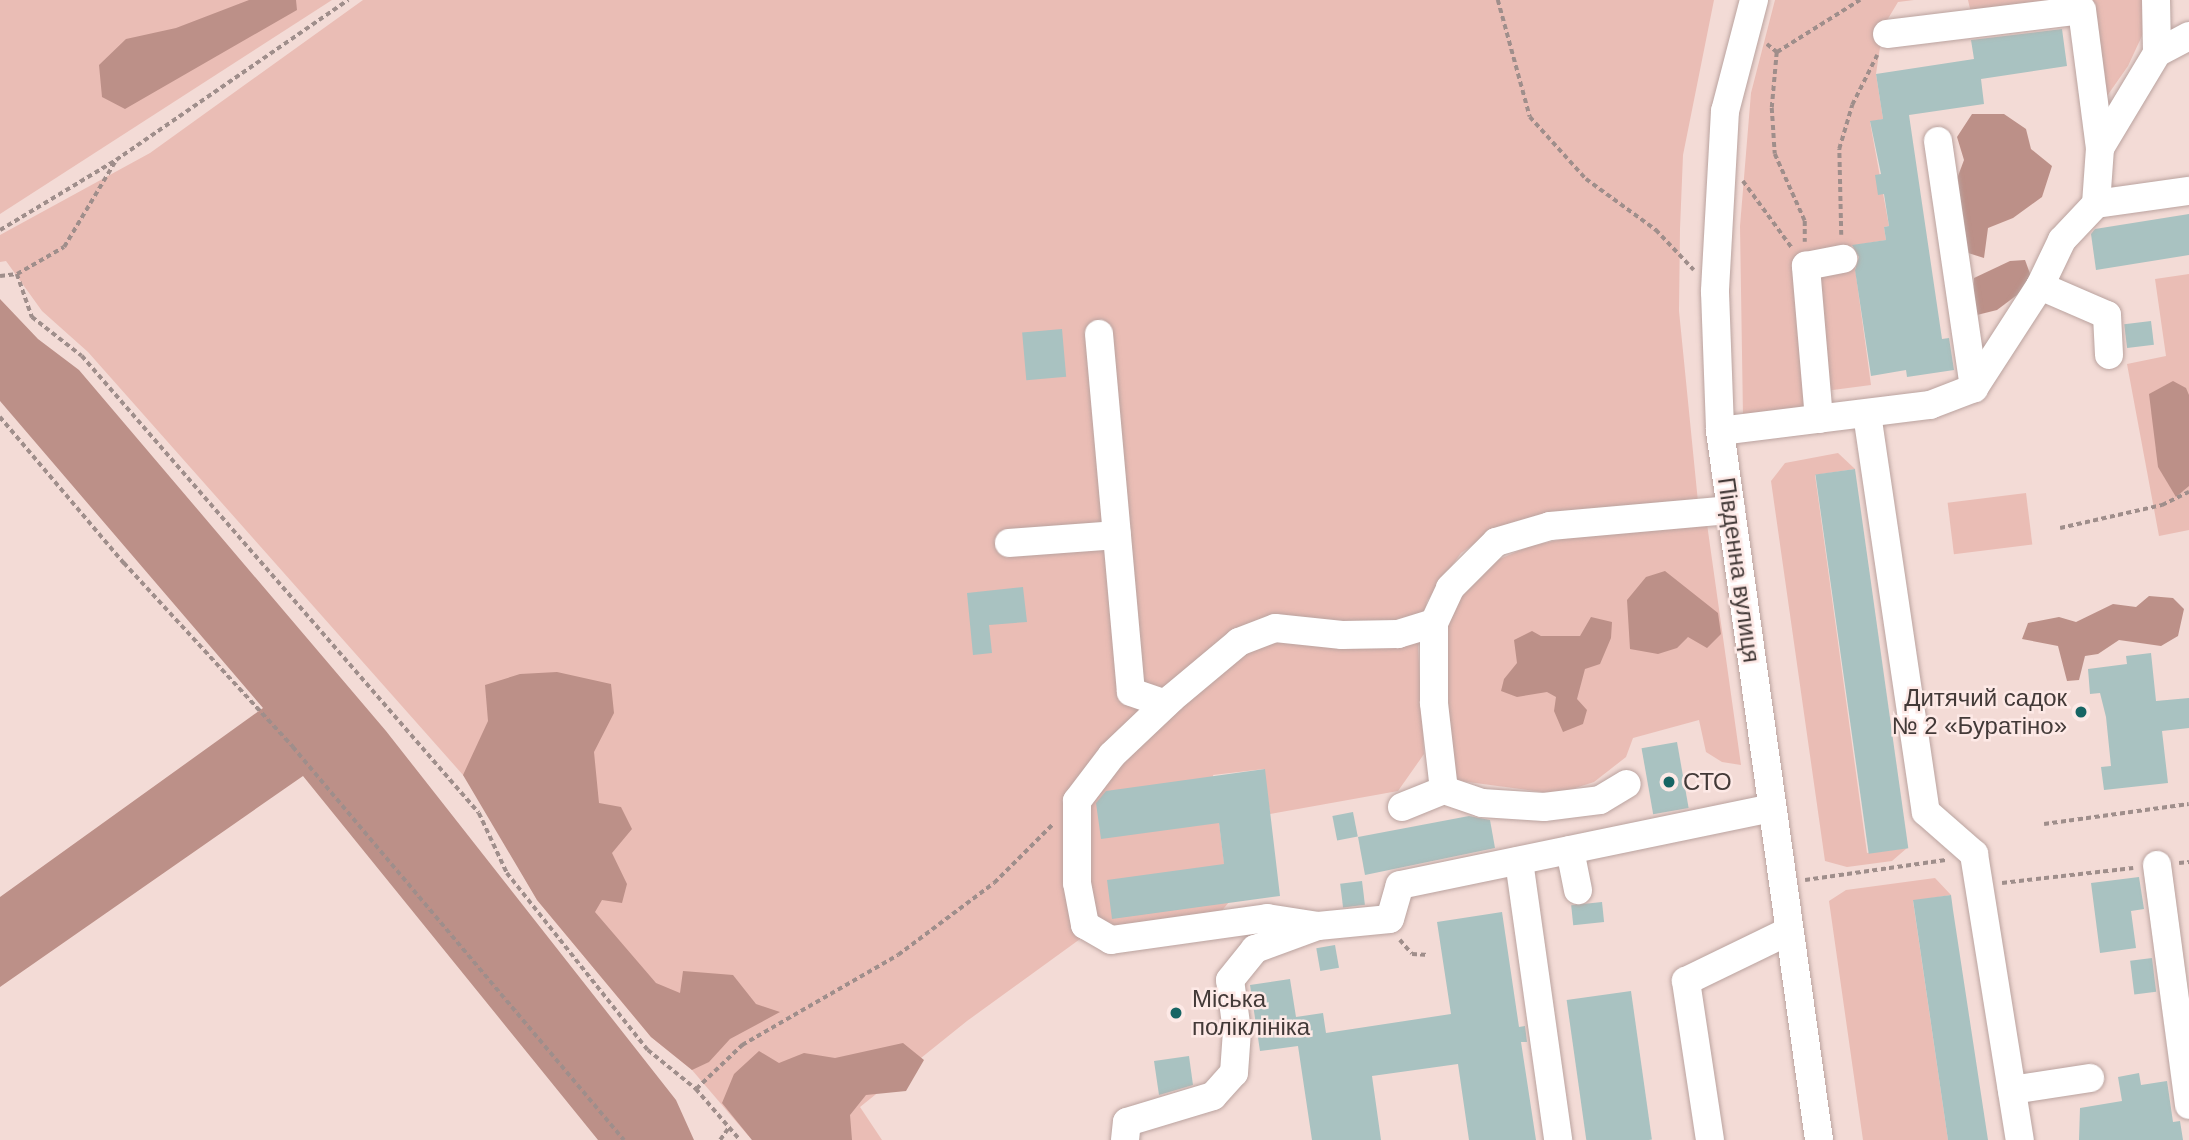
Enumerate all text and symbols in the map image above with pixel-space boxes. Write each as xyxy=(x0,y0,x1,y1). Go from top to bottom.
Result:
street label: Південна вулиця xyxy=(1712,476,1766,664)
place label: Дитячий садок № 2 «Буратіно» xyxy=(1892,684,2067,740)
marker: Дитячий садок № 2 «Буратіно» xyxy=(2073,704,2089,720)
place label: СТО xyxy=(1683,768,1732,796)
marker: СТО xyxy=(1661,774,1677,790)
place label: Міська поліклініка xyxy=(1192,985,1310,1041)
marker: Міська поліклініка xyxy=(1166,1003,1186,1023)

